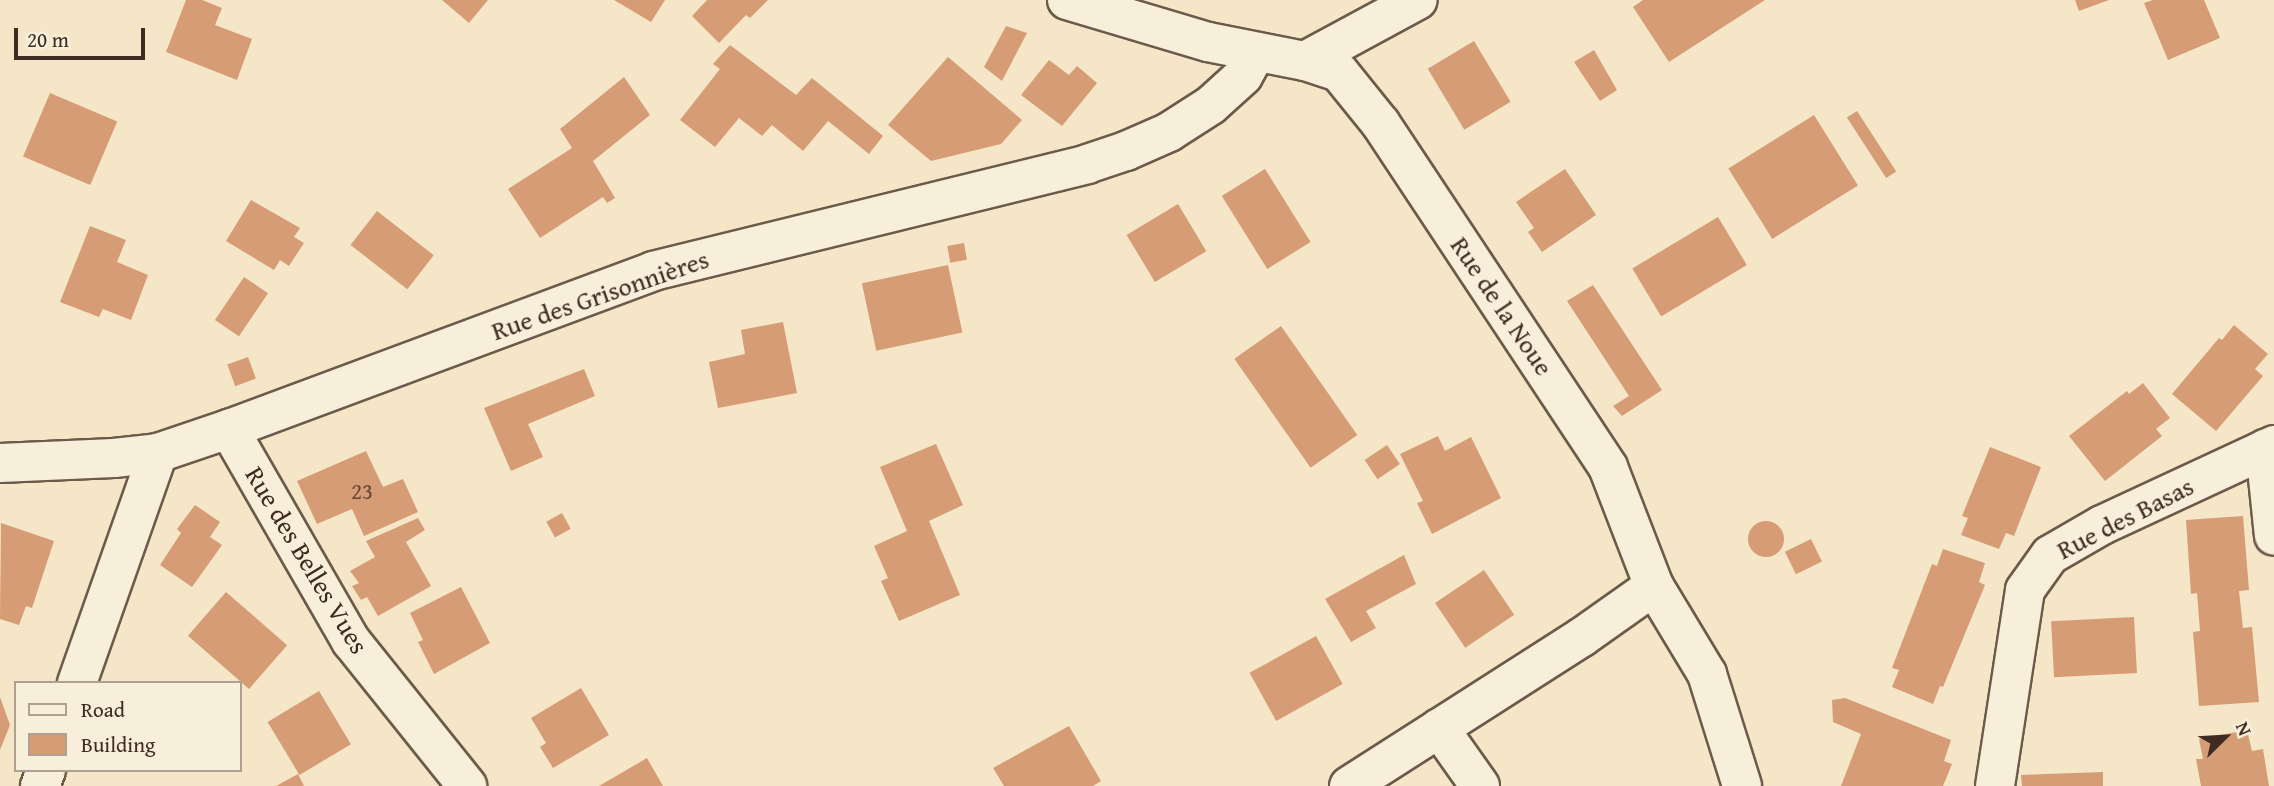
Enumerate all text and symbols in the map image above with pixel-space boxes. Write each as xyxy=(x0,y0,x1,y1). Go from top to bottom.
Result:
scale bar xyxy=(18,14,149,58)
text: 20 m xyxy=(27,24,69,55)
street label: Rue de la Noue xyxy=(1444,231,1560,381)
street label: Rue des Grisonnières xyxy=(487,243,713,347)
street label: Rue des Belles Vues xyxy=(239,461,375,659)
street label: Rue des Basas xyxy=(2052,470,2198,566)
house number: 23 xyxy=(351,477,373,505)
legend xyxy=(14,681,242,772)
text: Road xyxy=(81,694,125,725)
north arrow xyxy=(2190,702,2260,772)
text: N xyxy=(2229,717,2260,740)
text: Building xyxy=(81,729,155,760)

